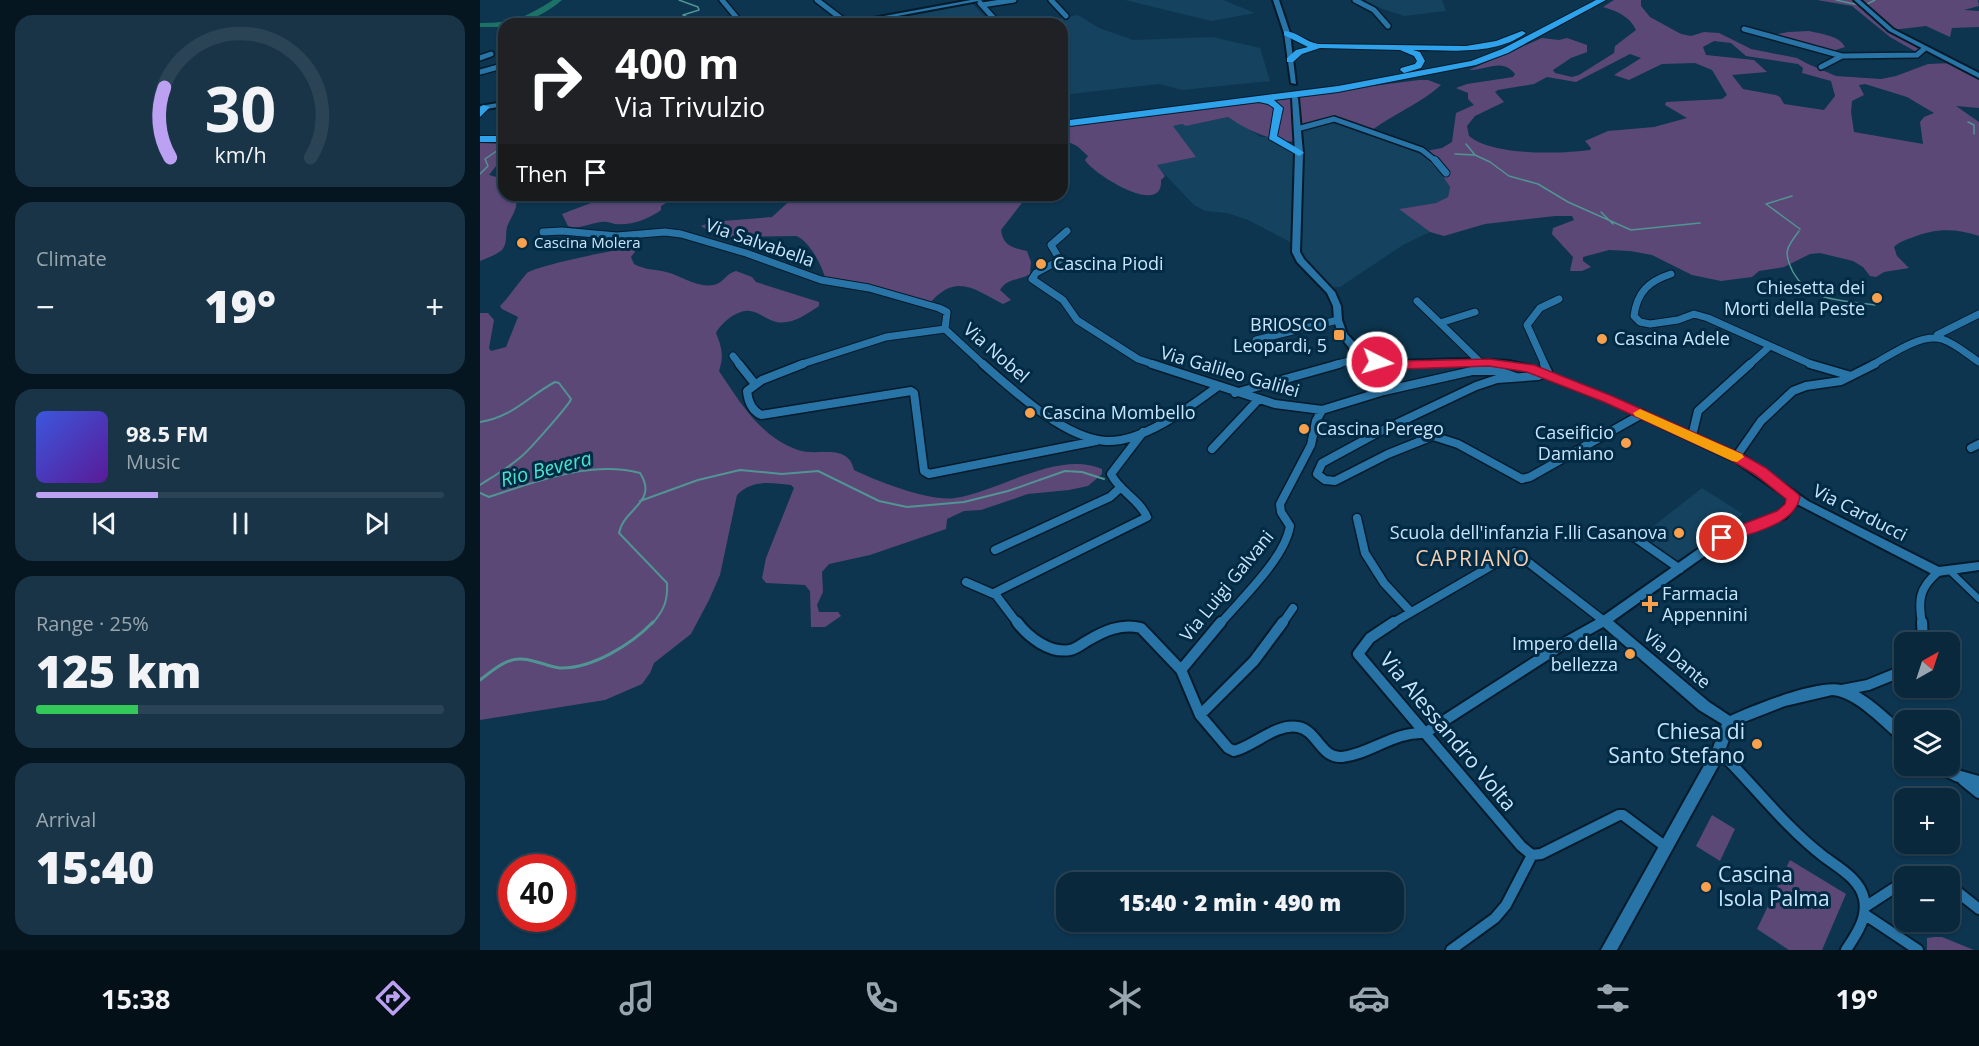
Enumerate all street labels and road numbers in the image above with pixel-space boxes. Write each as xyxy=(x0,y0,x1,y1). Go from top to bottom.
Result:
street label: Via Salvabella xyxy=(703,212,818,272)
street label: Via Nobel xyxy=(959,317,1035,388)
street label: Via Galileo Galilei xyxy=(1158,340,1303,402)
street label: Via Carducci xyxy=(1809,478,1912,546)
street label: Via Luigi Galvani xyxy=(1174,525,1278,646)
street label: Via Dante xyxy=(1639,623,1716,693)
street label: Via Alessandro Volta xyxy=(1374,646,1523,817)

